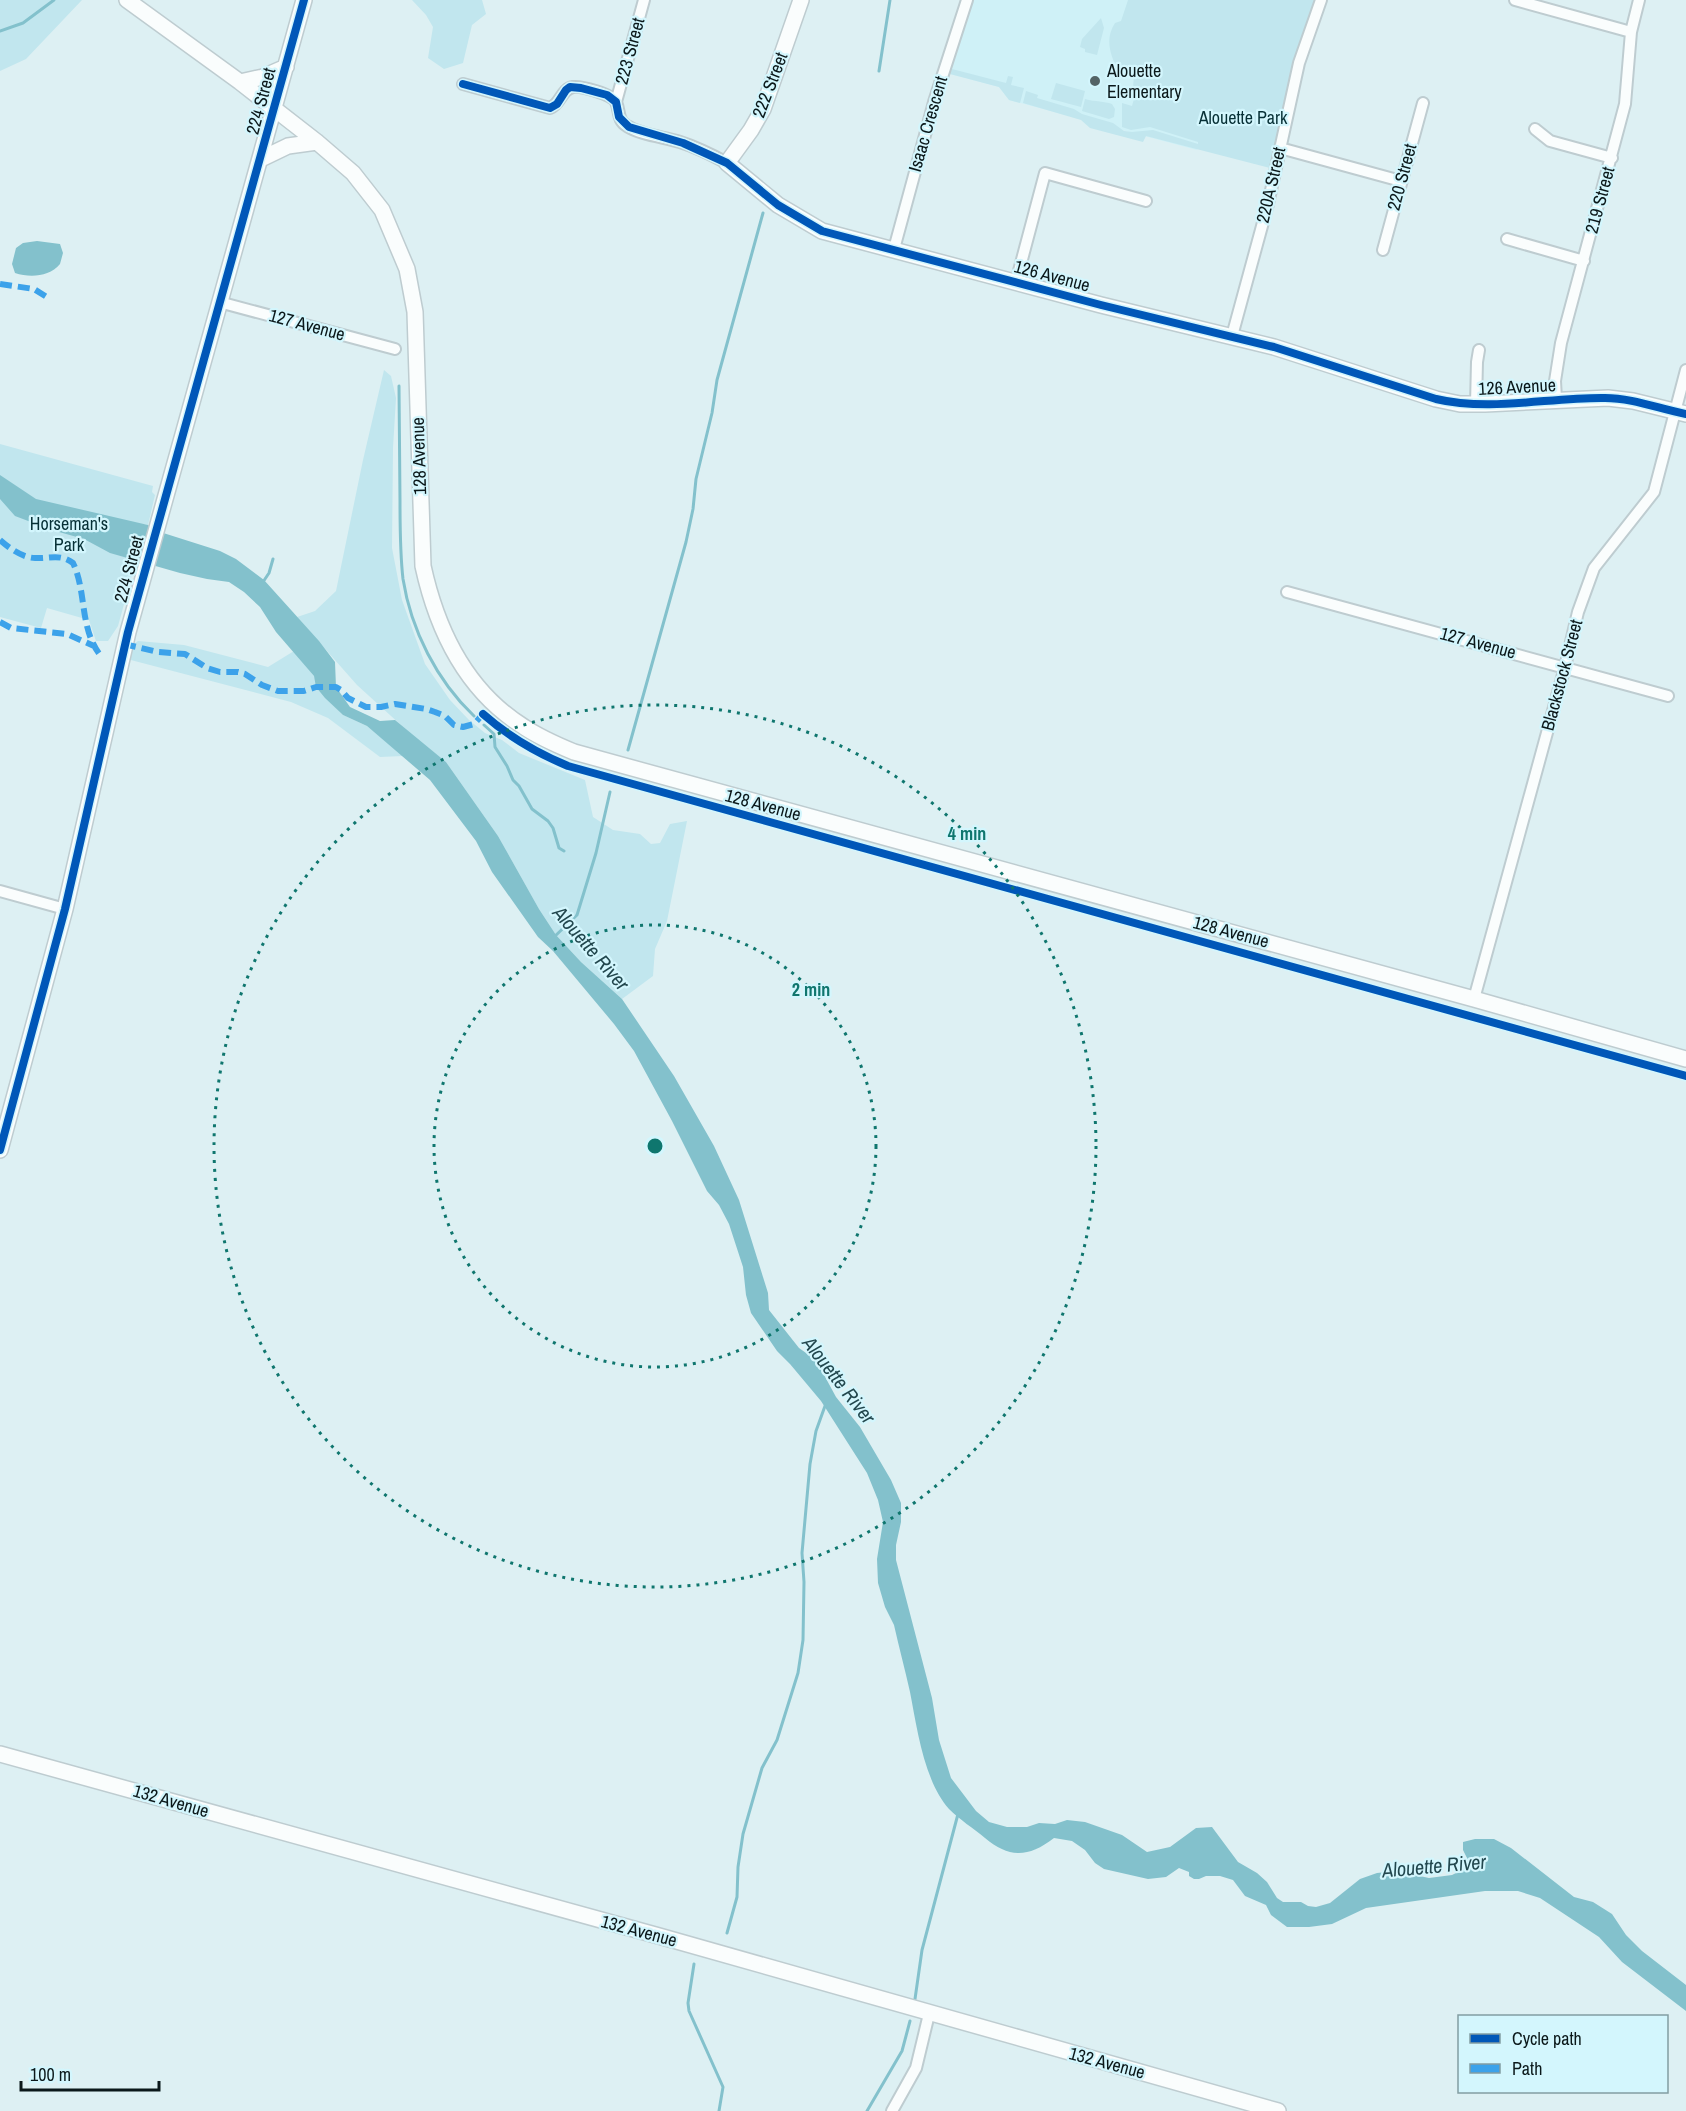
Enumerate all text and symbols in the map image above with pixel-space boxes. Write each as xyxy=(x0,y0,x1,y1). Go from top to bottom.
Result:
street label: 223 Street xyxy=(609,15,650,87)
street label: 222 Street xyxy=(746,49,793,121)
place label: Alouette Elementary xyxy=(1106,58,1182,104)
street label: 224 Street xyxy=(240,65,281,137)
street label: Isaac Crescent xyxy=(902,73,953,175)
marker: Alouette Elementary xyxy=(1088,74,1102,88)
park label: Alouette Park xyxy=(1198,105,1288,130)
street label: 220 Street xyxy=(1381,141,1422,213)
street label: 220A Street xyxy=(1250,144,1291,225)
street label: 219 Street xyxy=(1579,164,1620,236)
street label: 126 Avenue xyxy=(1011,253,1093,298)
street label: 127 Avenue xyxy=(266,302,348,347)
street label: 126 Avenue xyxy=(1478,372,1556,401)
street label: 128 Avenue xyxy=(405,417,432,495)
park label: Horseman's Park xyxy=(30,511,108,557)
street label: 224 Street xyxy=(108,533,149,605)
street label: Blackstock Street xyxy=(1535,617,1588,733)
street label: 127 Avenue xyxy=(1437,620,1519,665)
street label: 128 Avenue xyxy=(722,782,804,827)
text: 4 min xyxy=(948,821,986,846)
water label: Alouette River xyxy=(546,899,636,996)
street label: 128 Avenue xyxy=(1190,909,1272,954)
text: 2 min xyxy=(792,977,830,1002)
centre of rings xyxy=(645,1136,665,1156)
water label: Alouette River xyxy=(796,1330,882,1429)
street label: 132 Avenue xyxy=(130,1778,212,1823)
water label: Alouette River xyxy=(1380,1847,1487,1884)
street label: 132 Avenue xyxy=(598,1908,680,1953)
legend xyxy=(1458,2015,1668,2093)
text: Cycle path xyxy=(1512,2026,1582,2051)
street label: 132 Avenue xyxy=(1066,2040,1148,2085)
scale bar xyxy=(21,2054,159,2092)
text: Path xyxy=(1512,2056,1542,2081)
text: 100 m xyxy=(30,2062,71,2087)

